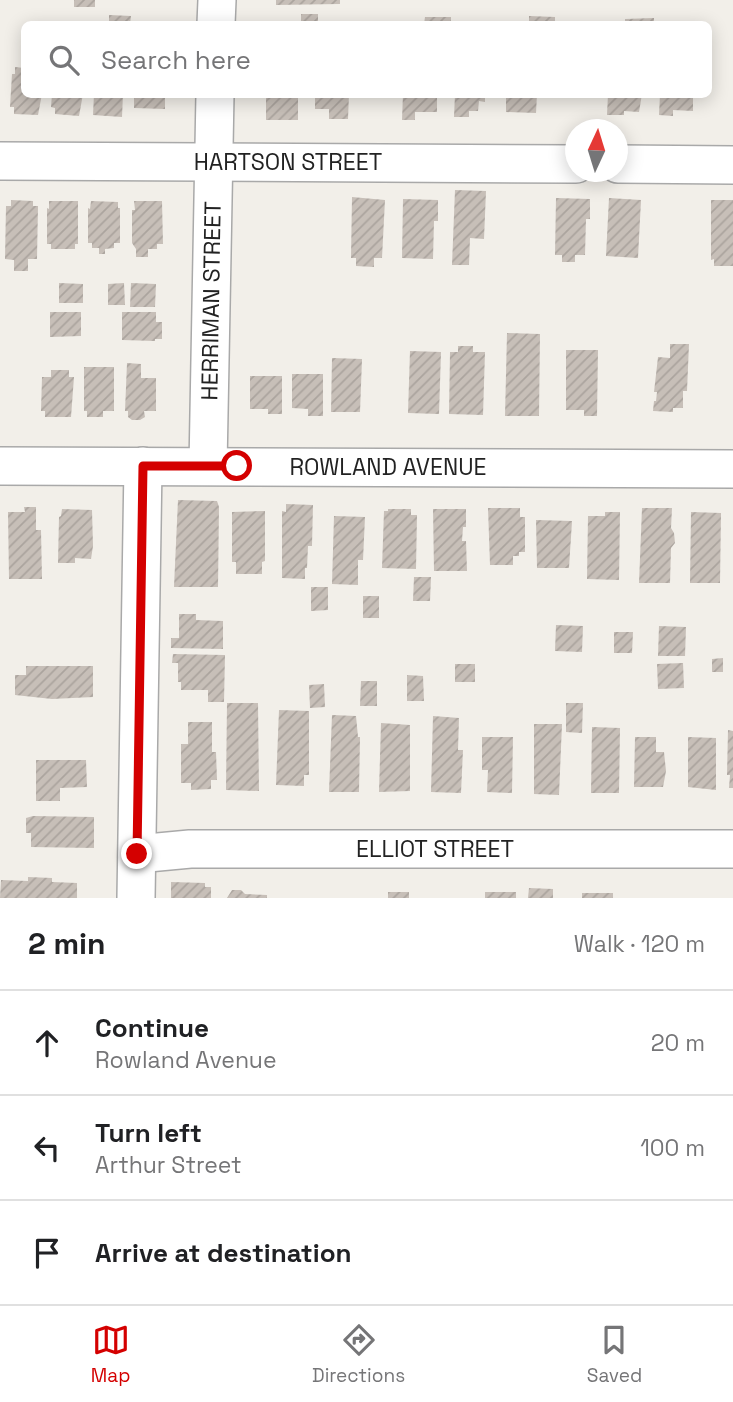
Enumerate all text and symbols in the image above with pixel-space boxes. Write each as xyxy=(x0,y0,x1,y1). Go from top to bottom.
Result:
search box xyxy=(21,21,712,98)
icon: search xyxy=(45,41,83,79)
text: Search here xyxy=(101,43,251,77)
north arrow xyxy=(565,119,628,182)
street label: HARTSON STREET xyxy=(194,147,382,177)
street label: HERRIMAN STREET xyxy=(194,201,228,401)
route start xyxy=(221,450,252,481)
street label: ROWLAND AVENUE xyxy=(289,452,487,482)
street label: ELLIOT STREET xyxy=(356,834,514,864)
route end xyxy=(121,838,152,869)
text: 2 min xyxy=(28,924,106,963)
text: Walk · 120 m xyxy=(574,929,705,959)
text: Continue xyxy=(95,1011,209,1045)
icon: ahead xyxy=(28,1024,66,1062)
text: 20 m xyxy=(651,1028,705,1058)
text: Rowland Avenue xyxy=(95,1045,277,1075)
text: Turn left xyxy=(95,1116,202,1150)
icon: left xyxy=(28,1129,66,1167)
text: 100 m xyxy=(640,1133,705,1163)
text: Arthur Street xyxy=(95,1150,242,1180)
icon: arrive xyxy=(28,1234,66,1272)
text: Arrive at destination xyxy=(95,1236,352,1270)
tab: Map xyxy=(91,1321,130,1388)
tab: Directions xyxy=(312,1321,405,1388)
tab: Saved xyxy=(587,1321,642,1388)

